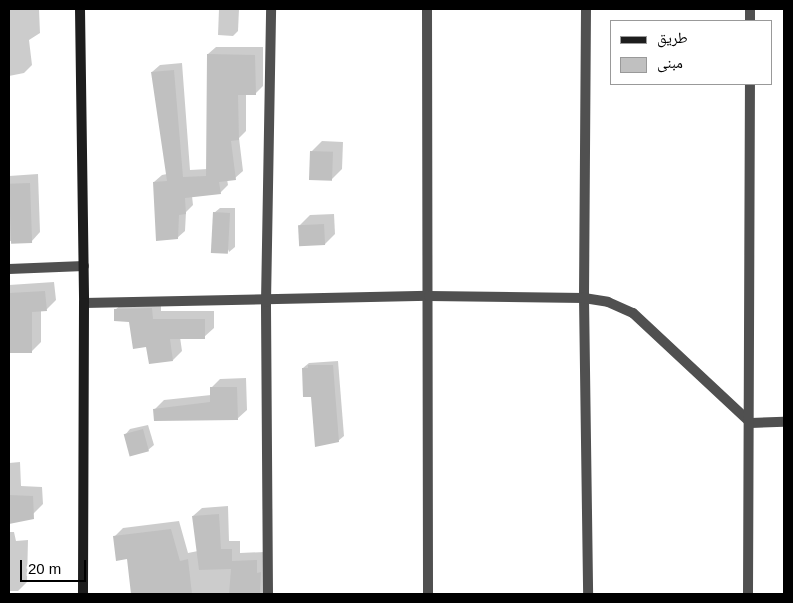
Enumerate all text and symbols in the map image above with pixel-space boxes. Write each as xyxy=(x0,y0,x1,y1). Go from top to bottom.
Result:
legend xyxy=(610,20,773,85)
text: طريق xyxy=(657,29,688,46)
text: مبنى xyxy=(657,54,683,71)
scale bar xyxy=(22,550,89,582)
text: 20 m xyxy=(28,560,61,577)

